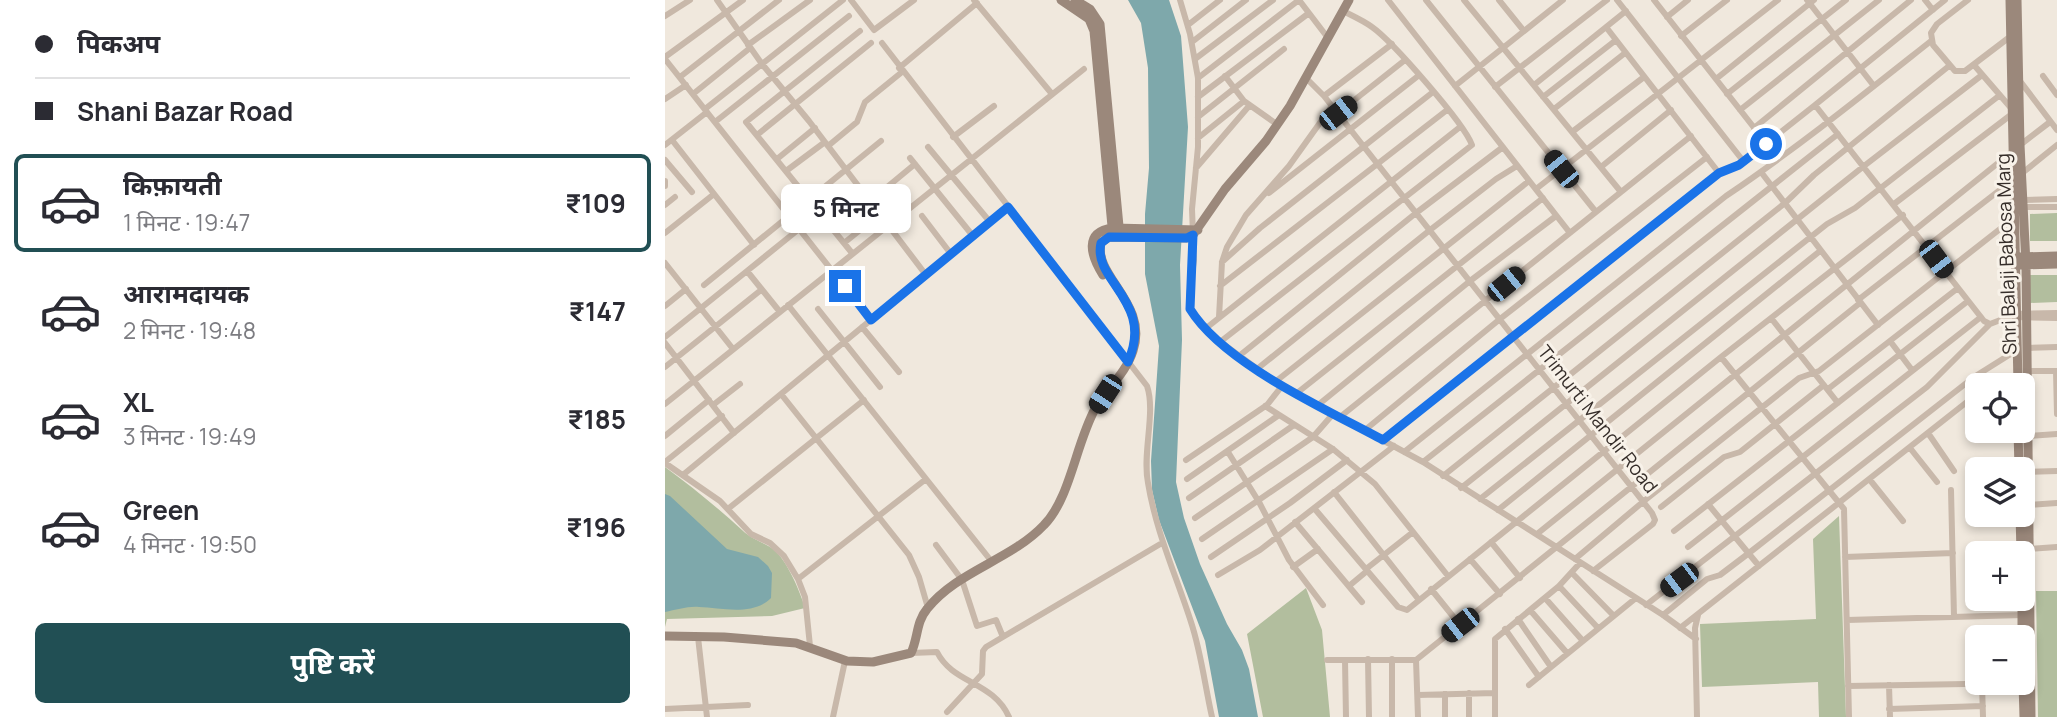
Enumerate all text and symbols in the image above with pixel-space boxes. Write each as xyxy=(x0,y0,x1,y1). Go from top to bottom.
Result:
text: पिकअप xyxy=(77,25,160,61)
car xyxy=(1315,92,1362,134)
text: Shani Bazar Road xyxy=(77,93,293,129)
route start xyxy=(1750,128,1782,160)
car xyxy=(1540,146,1583,192)
street label: Shri Balaji Babosa Marg xyxy=(1989,153,2023,355)
text: किफ़ायती xyxy=(123,167,222,203)
icon: car xyxy=(39,172,102,235)
callout: 5 मिनट xyxy=(780,184,910,233)
text: ₹109 xyxy=(565,185,626,221)
text: 5 मिनट xyxy=(813,192,879,224)
text: 1 मिनट · 19:47 xyxy=(123,206,250,238)
car xyxy=(1915,236,1958,282)
car xyxy=(1484,263,1529,305)
route end xyxy=(829,270,861,302)
text: आरामदायक xyxy=(123,275,249,311)
icon: car xyxy=(39,280,102,343)
text: ₹147 xyxy=(569,293,626,329)
text: 2 मिनट · 19:48 xyxy=(123,314,256,346)
street label: Trimurti Mandir Road xyxy=(1532,340,1664,498)
car xyxy=(1085,371,1126,417)
map controls xyxy=(1965,373,2035,695)
button: locate xyxy=(1965,373,2035,443)
text: XL xyxy=(123,384,154,420)
icon: car xyxy=(39,388,102,451)
text: ₹185 xyxy=(567,401,626,437)
text: 3 मिनट · 19:49 xyxy=(123,420,257,452)
button: layers xyxy=(1965,457,2035,527)
text: Green xyxy=(123,492,199,528)
icon: car xyxy=(39,496,102,559)
text: ₹196 xyxy=(566,509,626,545)
text: 4 मिनट · 19:50 xyxy=(123,528,257,560)
button: + xyxy=(1965,541,2035,611)
car xyxy=(1656,559,1703,601)
car xyxy=(1437,604,1484,646)
button: पुष्टि करें xyxy=(35,623,630,703)
button: − xyxy=(1965,625,2035,695)

